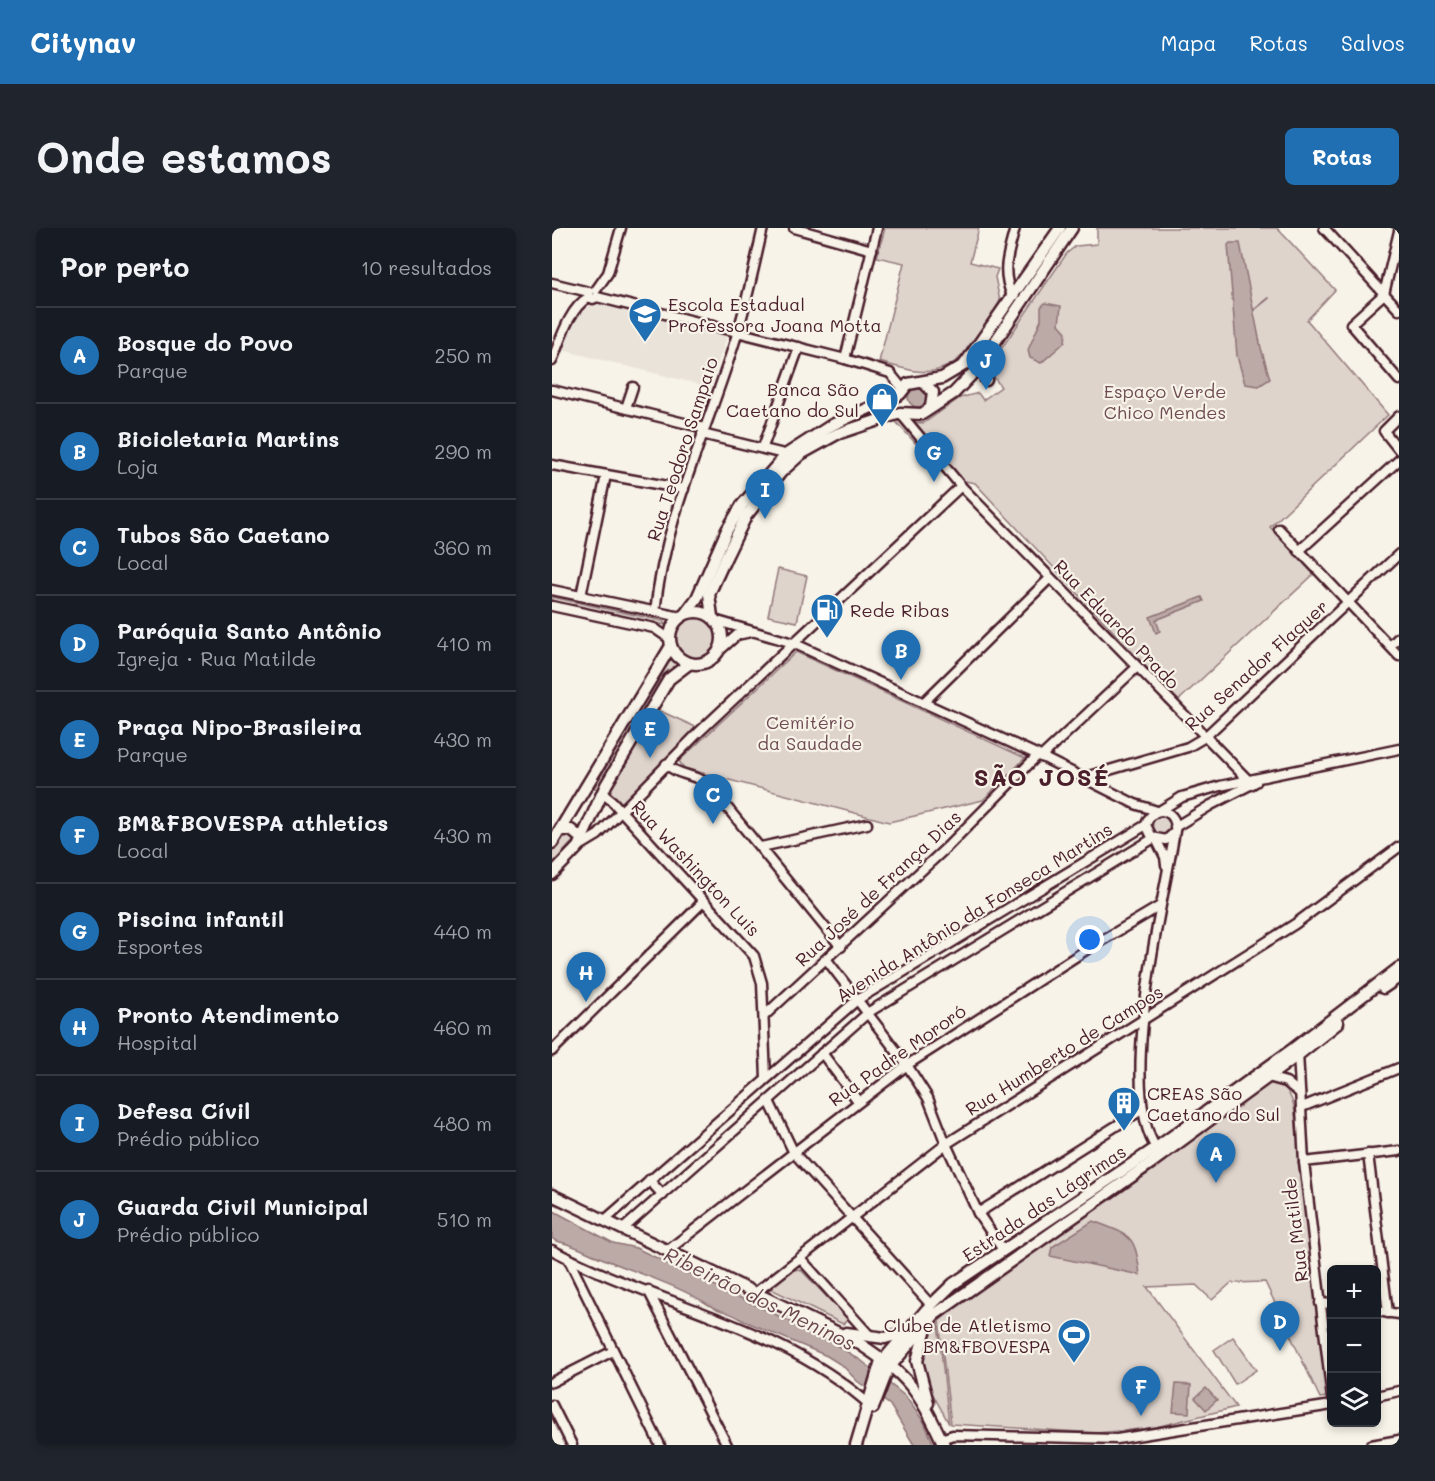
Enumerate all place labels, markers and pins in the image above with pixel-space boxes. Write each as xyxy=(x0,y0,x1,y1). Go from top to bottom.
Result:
place label: Escola Estadual Professora Joana Motta xyxy=(668,292,882,337)
school or university icon: Escola Estadual Professora Joana Motta xyxy=(627,296,663,343)
pin: J xyxy=(966,340,1006,390)
place label: Banca São Caetano do Sul xyxy=(726,377,859,422)
shop icon: Banca São Caetano do Sul xyxy=(864,381,900,428)
pin: G xyxy=(914,432,953,482)
pin: I xyxy=(746,470,784,519)
fuel station icon: Rede Ribas xyxy=(809,592,845,639)
place label: Rede Ribas xyxy=(850,598,949,622)
pin: B xyxy=(882,630,920,680)
pin: E xyxy=(630,708,670,758)
pin: C xyxy=(694,774,732,824)
pin: H xyxy=(567,952,606,1002)
place label: CREAS São Caetano do Sul xyxy=(1147,1081,1280,1126)
building icon: CREAS São Caetano do Sul xyxy=(1106,1085,1142,1132)
pin: A xyxy=(1196,1134,1236,1183)
pin: D xyxy=(1260,1302,1300,1351)
place label: Clube de Atletismo BM&FBOVESPA xyxy=(884,1313,1051,1358)
sports icon: Clube de Atletismo BM&FBOVESPA xyxy=(1056,1317,1092,1364)
pin: F xyxy=(1122,1366,1160,1416)

